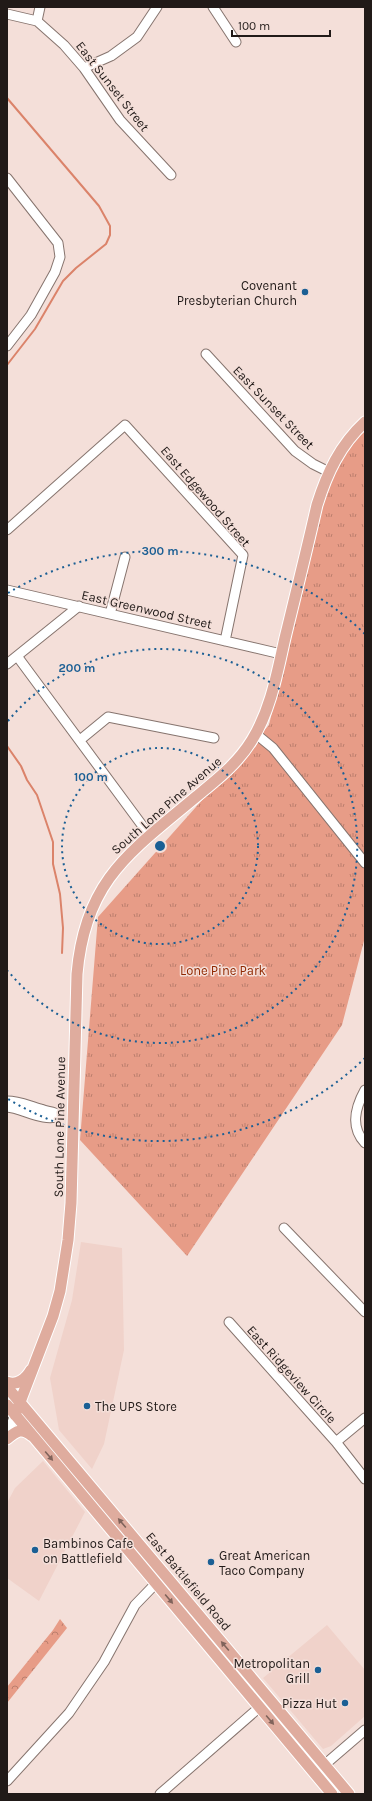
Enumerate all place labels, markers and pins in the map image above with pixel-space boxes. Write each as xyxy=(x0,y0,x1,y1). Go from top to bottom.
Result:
place label: Covenant Presbyterian Church xyxy=(177,278,297,308)
marker: Covenant Presbyterian Church xyxy=(300,287,310,297)
centre of rings xyxy=(153,839,167,853)
place label: The UPS Store xyxy=(95,1399,177,1414)
marker: The UPS Store xyxy=(82,1401,92,1411)
place label: Bambinos Cafe on Battlefield xyxy=(43,1536,133,1566)
marker: Bambinos Cafe on Battlefield xyxy=(30,1545,40,1555)
place label: Great American Taco Company xyxy=(219,1548,310,1578)
marker: Great American Taco Company xyxy=(206,1557,216,1567)
place label: Metropolitan Grill xyxy=(234,1656,310,1686)
marker: Metropolitan Grill xyxy=(313,1665,323,1675)
place label: Pizza Hut xyxy=(282,1696,337,1711)
marker: Pizza Hut xyxy=(340,1698,350,1708)

